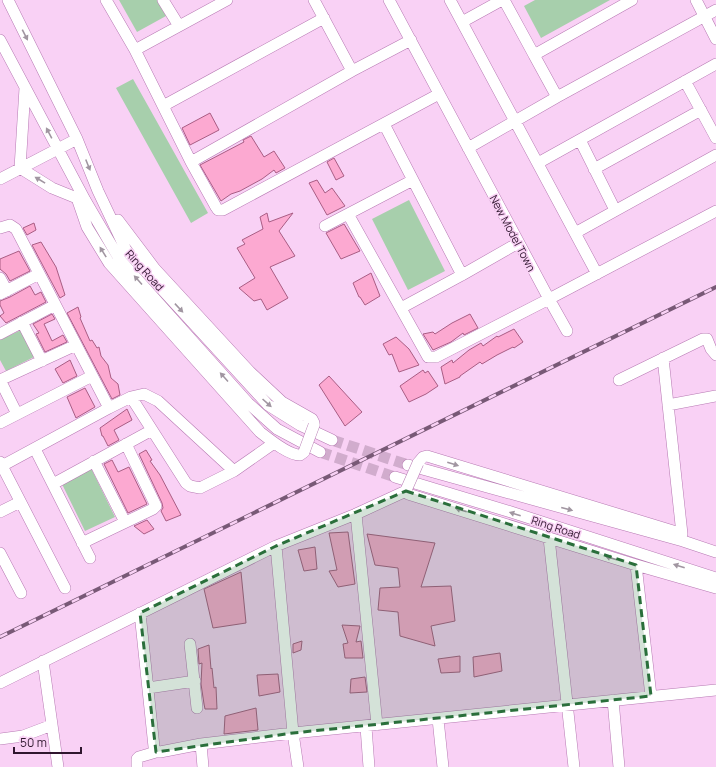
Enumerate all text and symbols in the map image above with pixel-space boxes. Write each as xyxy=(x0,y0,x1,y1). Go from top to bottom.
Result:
one-way arrow xyxy=(22,29,28,41)
one-way arrow xyxy=(46,127,52,139)
one-way arrow xyxy=(85,159,91,171)
one-way arrow xyxy=(34,177,46,184)
street label: New Model Town xyxy=(486,192,540,274)
one-way arrow xyxy=(99,246,106,258)
street label: Ring Road xyxy=(122,246,168,294)
one-way arrow xyxy=(133,275,143,285)
one-way arrow xyxy=(174,303,184,313)
one-way arrow xyxy=(220,372,229,382)
one-way arrow xyxy=(262,398,273,407)
one-way arrow xyxy=(447,461,459,467)
one-way arrow xyxy=(561,506,573,512)
one-way arrow xyxy=(454,507,466,513)
one-way arrow xyxy=(509,510,521,516)
street label: Ring Road xyxy=(530,512,582,542)
one-way arrow xyxy=(605,555,617,561)
one-way arrow xyxy=(673,563,685,569)
scale bar xyxy=(14,729,81,755)
text: 50 m xyxy=(20,734,47,751)

